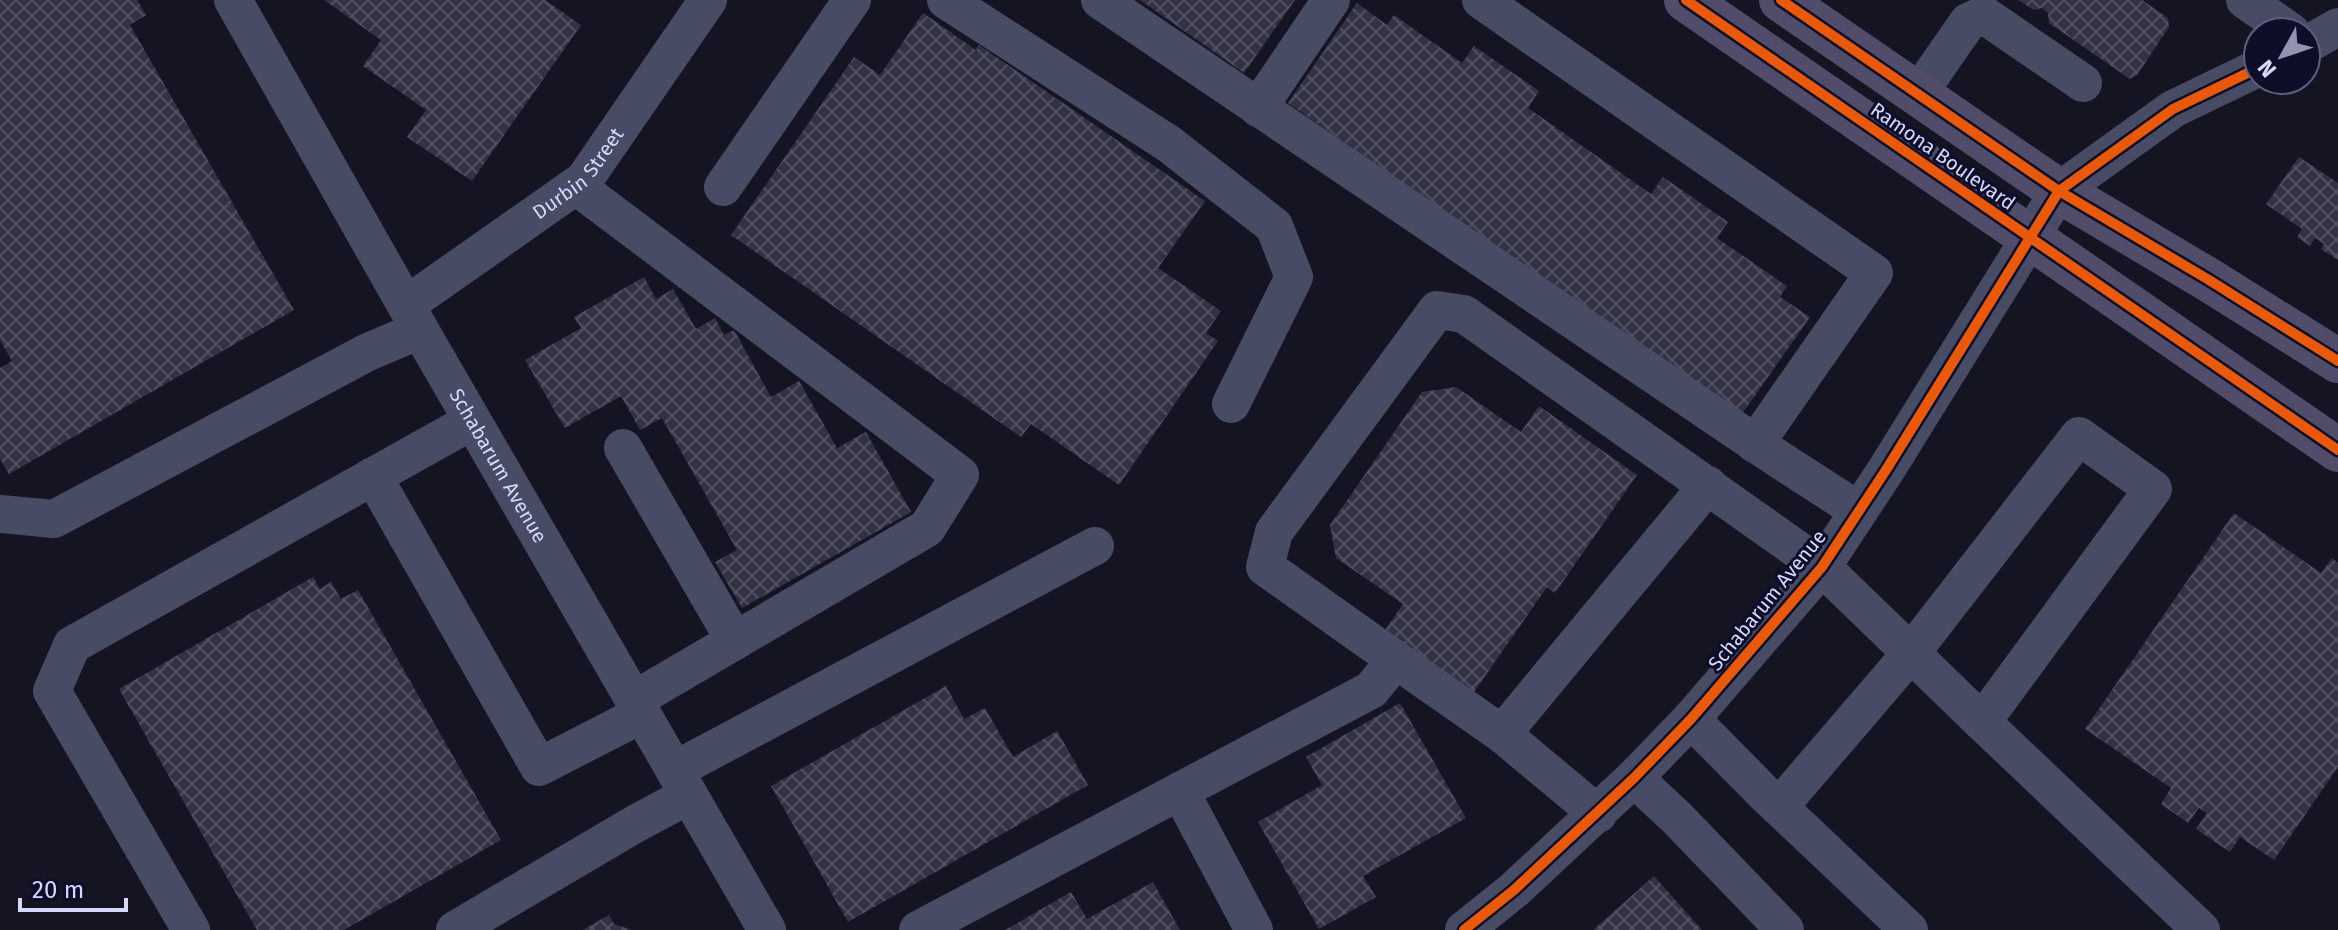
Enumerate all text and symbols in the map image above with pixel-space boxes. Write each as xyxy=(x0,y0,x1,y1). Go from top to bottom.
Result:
north arrow xyxy=(2242,16,2322,96)
text: N xyxy=(2252,54,2282,83)
street label: Ramona Boulevard xyxy=(1866,97,2020,215)
street label: Durbin Street xyxy=(528,122,629,224)
street label: Schabarum Avenue xyxy=(445,384,552,547)
street label: Schabarum Avenue xyxy=(1703,525,1831,675)
scale bar xyxy=(20,862,126,912)
text: 20 m xyxy=(32,876,84,904)

